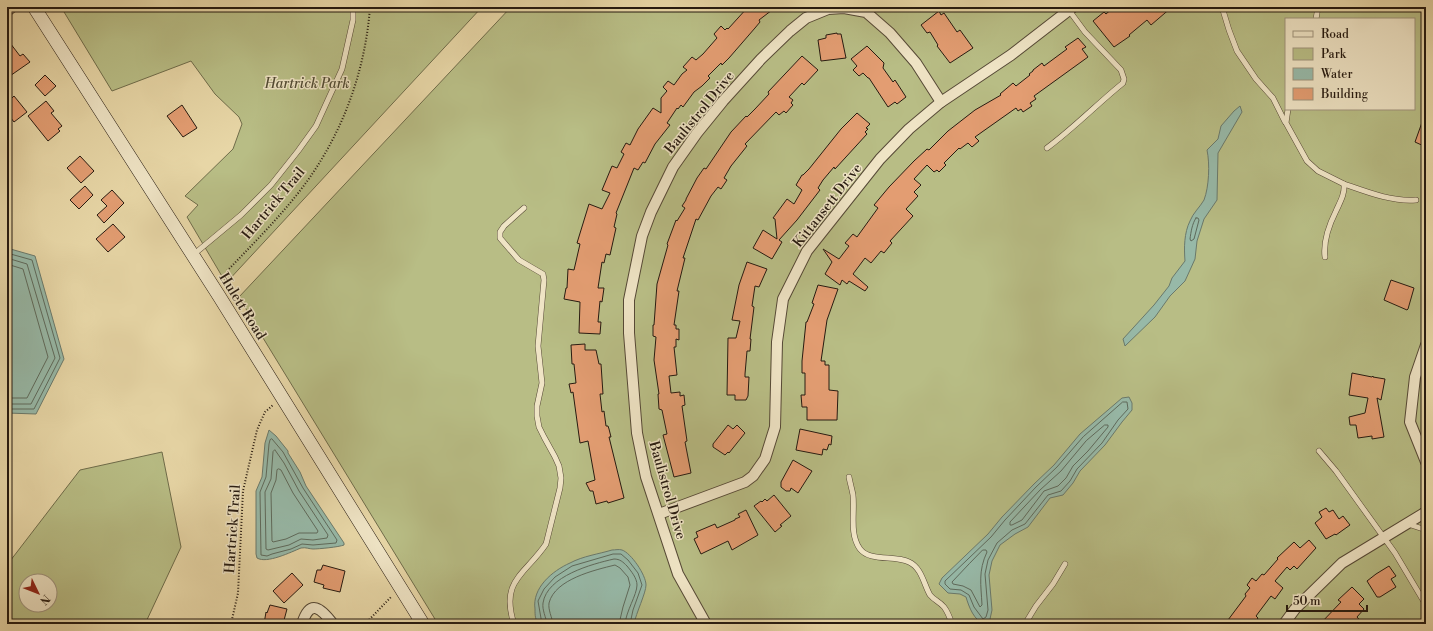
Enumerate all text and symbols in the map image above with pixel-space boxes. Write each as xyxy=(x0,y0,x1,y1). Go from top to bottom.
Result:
legend xyxy=(1285,18,1415,110)
text: Road xyxy=(1321,27,1349,42)
text: Park xyxy=(1321,47,1347,62)
text: Water xyxy=(1320,67,1353,82)
street label: Baulistrol Drive xyxy=(660,68,739,158)
park label: Hartrick Park xyxy=(263,75,350,93)
text: Building xyxy=(1320,87,1369,102)
street label: Kittansett Drive xyxy=(789,160,866,251)
street label: Hartrick Trail xyxy=(238,164,309,244)
street label: Hulett Road xyxy=(214,270,270,343)
street label: Baulistrol Drive xyxy=(644,438,690,541)
street label: Hartrick Trail xyxy=(221,484,245,574)
north arrow xyxy=(18,573,58,613)
scale bar xyxy=(1287,587,1367,613)
text: N xyxy=(36,591,53,607)
text: 50 m xyxy=(1293,594,1321,609)

